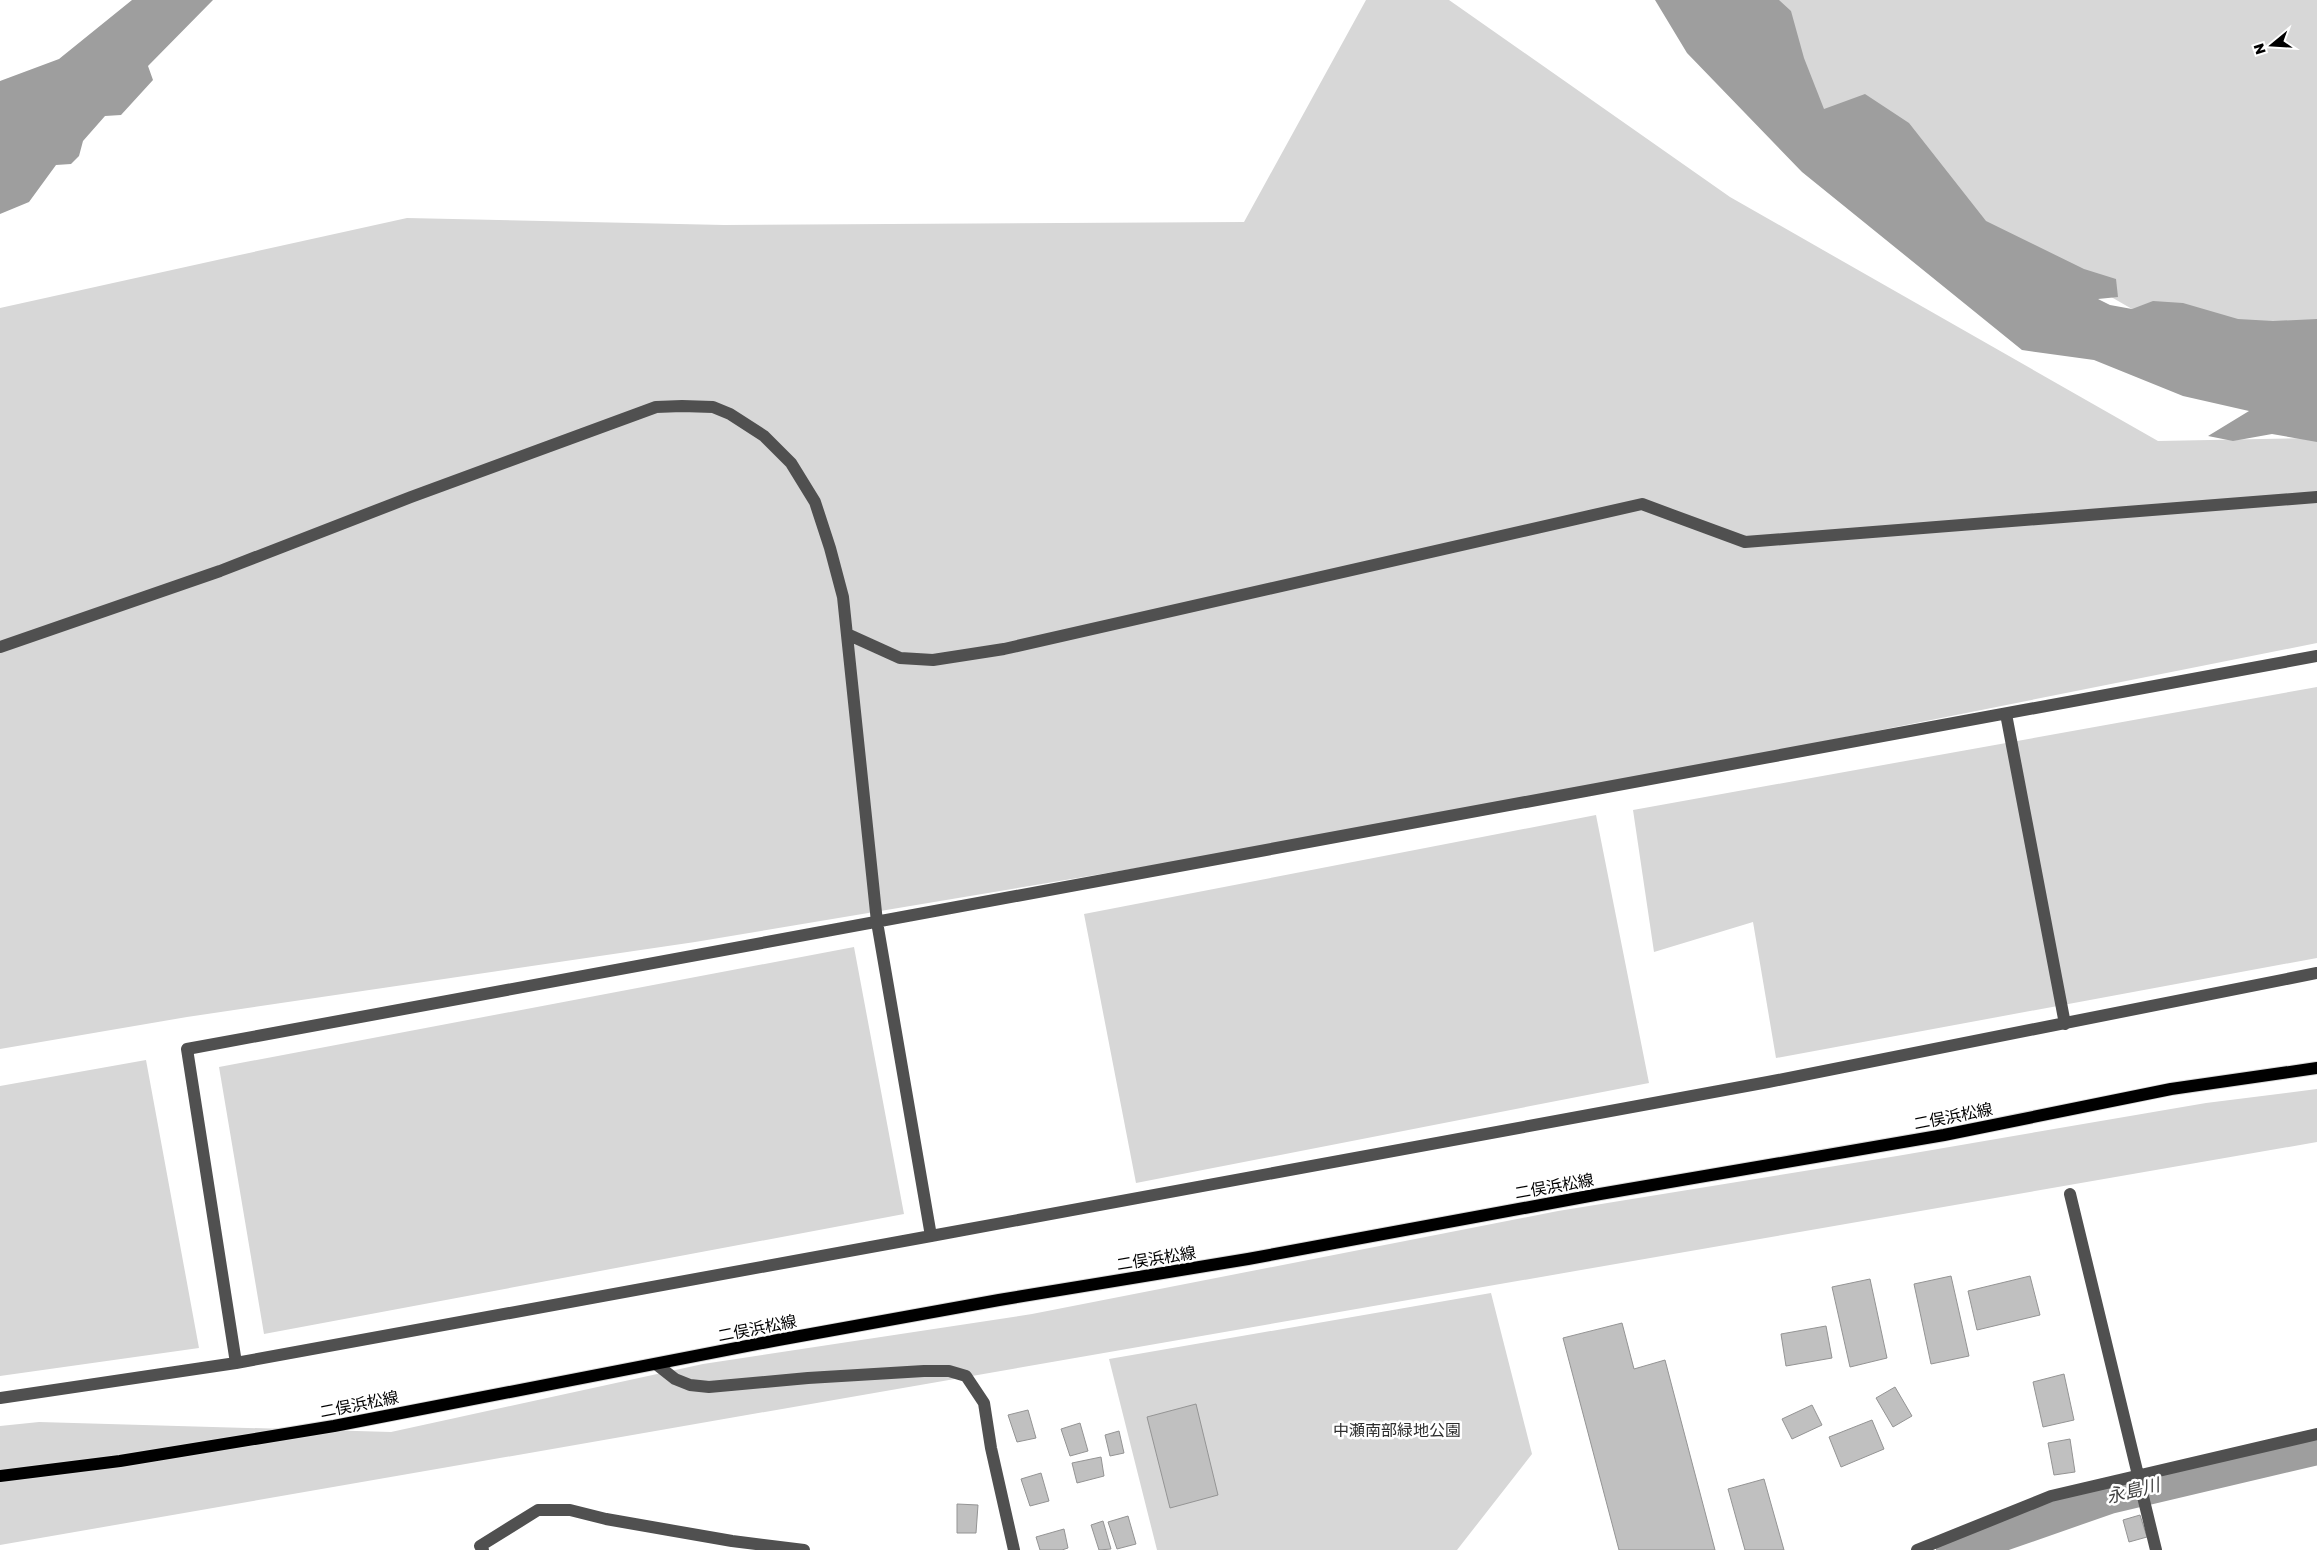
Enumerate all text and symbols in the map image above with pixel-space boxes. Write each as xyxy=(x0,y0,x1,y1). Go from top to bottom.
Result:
north arrow xyxy=(2247,20,2297,70)
text: N xyxy=(2249,41,2269,57)
street label: 二俣浜松線 xyxy=(1912,1099,1994,1133)
street label: 二俣浜松線 xyxy=(1513,1169,1595,1203)
street label: 二俣浜松線 xyxy=(1115,1242,1197,1274)
street label: 二俣浜松線 xyxy=(716,1311,798,1345)
street label: 二俣浜松線 xyxy=(318,1387,400,1421)
park label: 中瀬南部緑地公園 xyxy=(1333,1420,1461,1440)
water label: 永島川 xyxy=(2104,1472,2164,1507)

